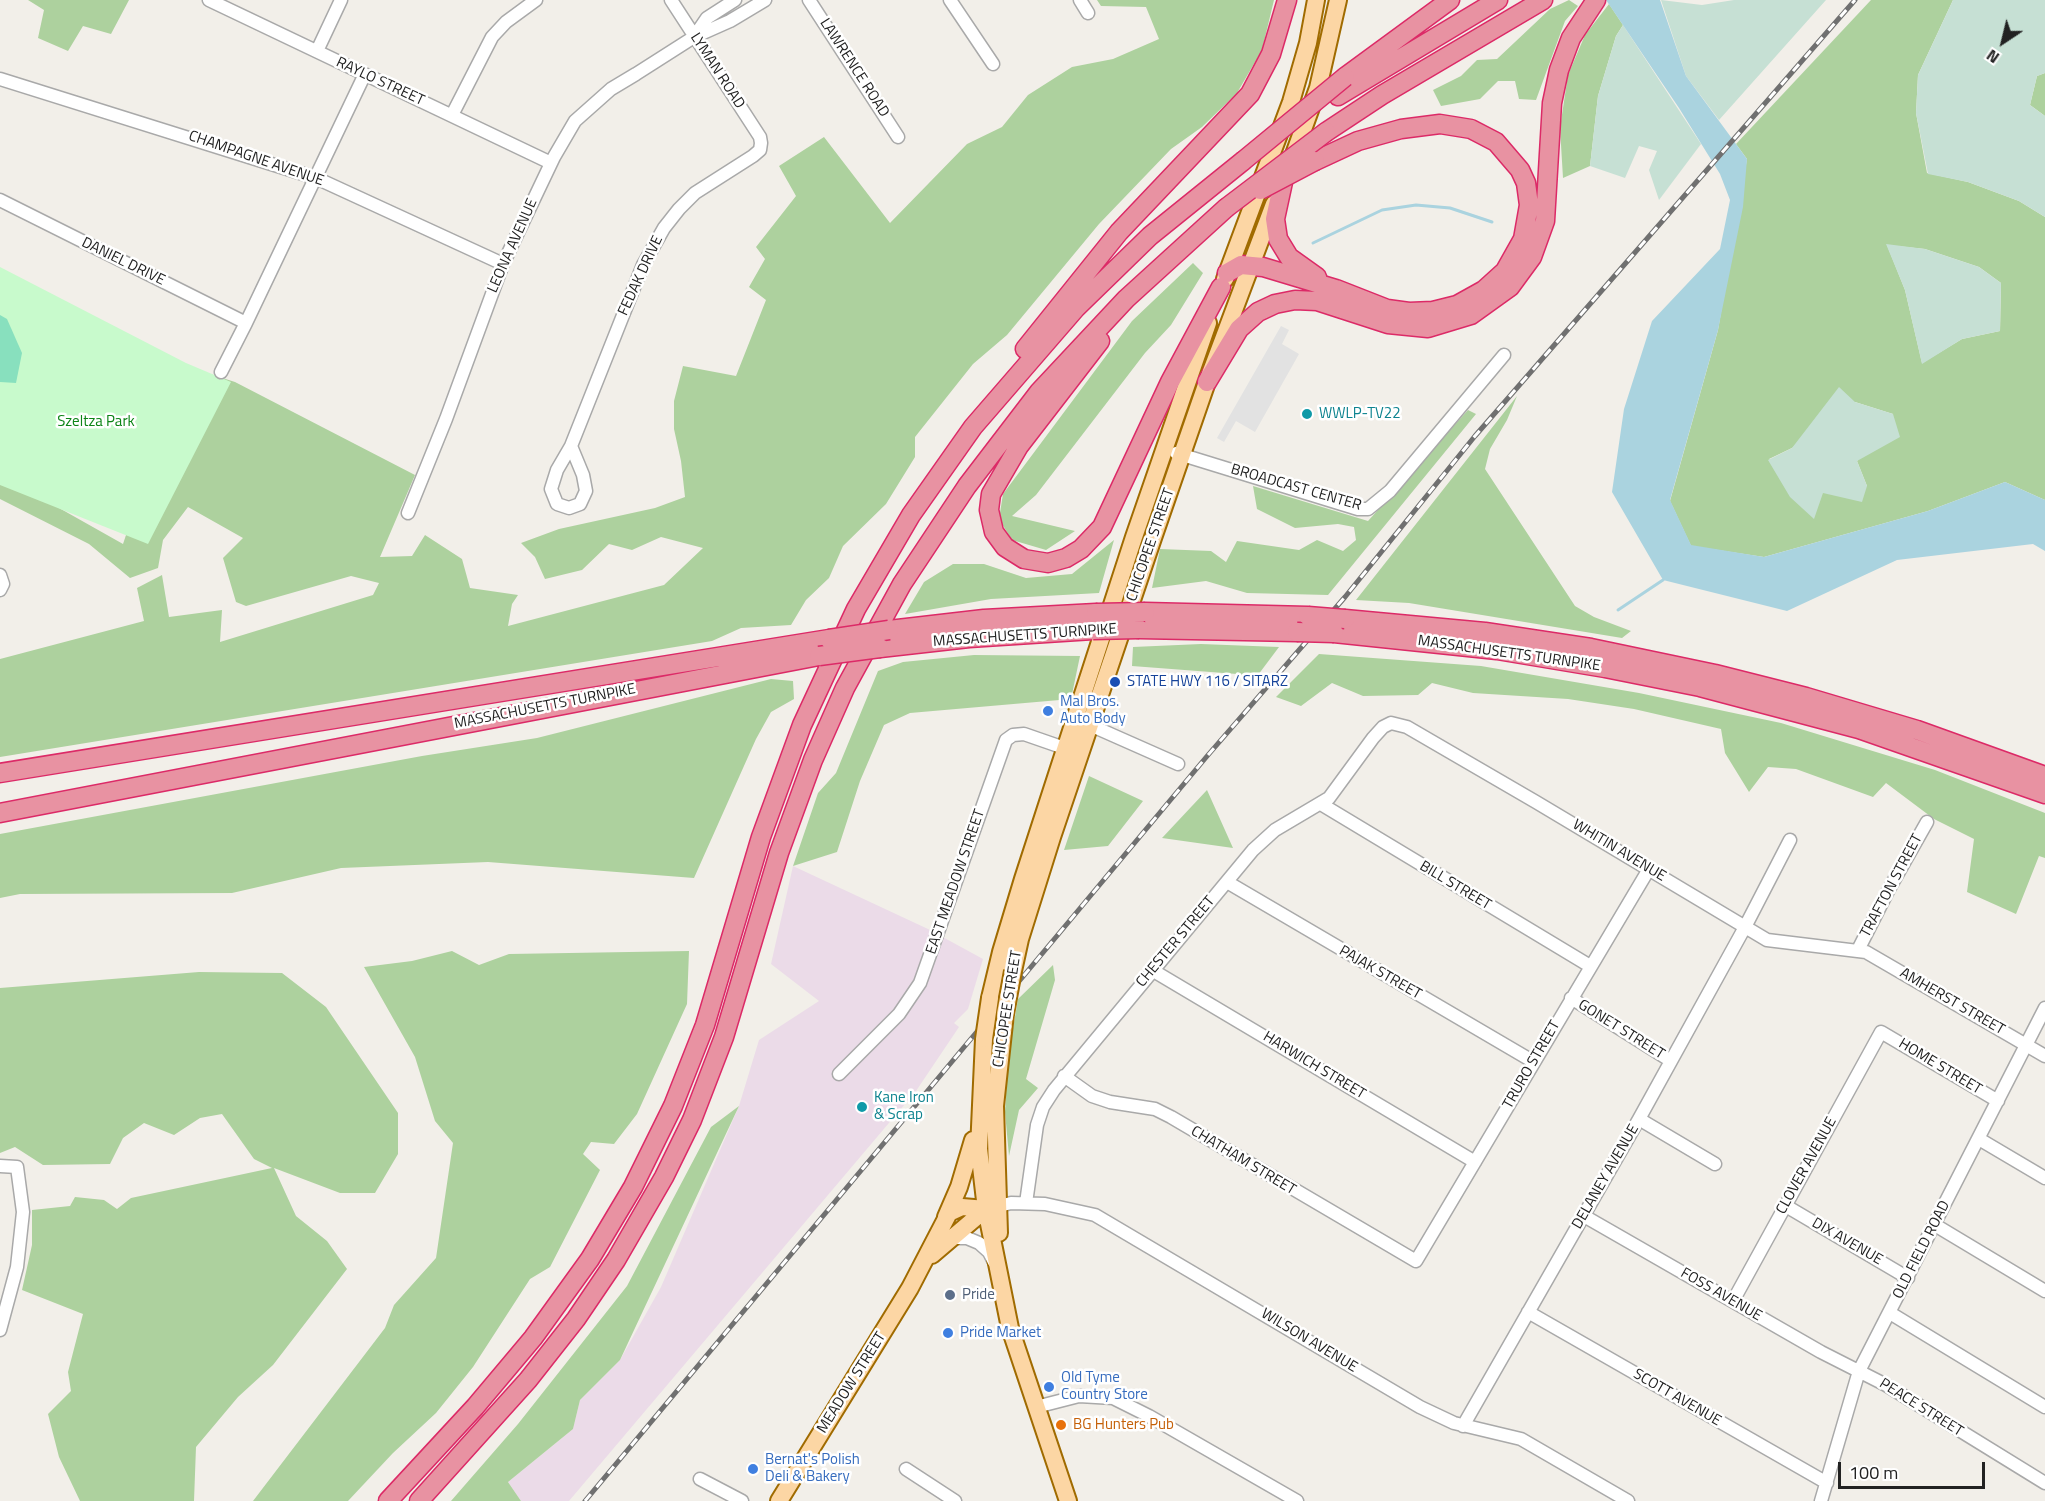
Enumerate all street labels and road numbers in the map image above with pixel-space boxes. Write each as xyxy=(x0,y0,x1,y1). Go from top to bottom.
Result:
street label: LAWRENCE ROAD xyxy=(815,15,893,121)
street label: LYMAN ROAD xyxy=(686,30,748,112)
street label: RAYLO STREET xyxy=(333,54,427,110)
street label: CHAMPAGNE AVENUE xyxy=(186,127,326,191)
street label: LEONA AVENUE xyxy=(484,196,542,296)
street label: FEDAK DRIVE xyxy=(615,233,667,319)
street label: DANIEL DRIVE xyxy=(78,234,168,290)
street label: BROADCAST CENTER xyxy=(1229,461,1363,515)
street label: CHICOPEE STREET xyxy=(1123,486,1179,604)
street label: MASSACHUSETTS TURNPIKE xyxy=(932,621,1118,651)
street label: MASSACHUSETTS TURNPIKE xyxy=(1417,632,1601,676)
street label: MASSACHUSETTS TURNPIKE xyxy=(453,681,637,733)
street label: EAST MEADOW STREET xyxy=(923,807,989,957)
street label: WHITIN AVENUE xyxy=(1569,816,1669,886)
street label: TRAFTON STREET xyxy=(1857,831,1927,941)
street label: BILL STREET xyxy=(1416,858,1494,914)
street label: CHESTER STREET xyxy=(1133,893,1219,991)
street label: PAJAK STREET xyxy=(1336,942,1424,1004)
street label: CHICOPEE STREET xyxy=(990,949,1026,1069)
street label: AMHERST STREET xyxy=(1896,965,2008,1039)
street label: GONET STREET xyxy=(1574,996,1668,1064)
street label: TRURO STREET xyxy=(1499,1018,1565,1112)
street label: HARWICH STREET xyxy=(1259,1028,1369,1104)
street label: HOME STREET xyxy=(1895,1035,1985,1099)
street label: CLOVER AVENUE xyxy=(1773,1114,1841,1218)
street label: DELANEY AVENUE xyxy=(1569,1122,1643,1232)
street label: CHATHAM STREET xyxy=(1187,1123,1299,1199)
street label: OLD FIELD ROAD xyxy=(1890,1198,1954,1302)
street label: DIX AVENUE xyxy=(1808,1215,1886,1269)
street label: FOSS AVENUE xyxy=(1677,1264,1765,1326)
street label: WILSON AVENUE xyxy=(1258,1305,1360,1377)
street label: MEADOW STREET xyxy=(814,1329,890,1437)
street label: SCOTT AVENUE xyxy=(1630,1366,1724,1430)
street label: PEACE STREET xyxy=(1876,1375,1966,1441)

